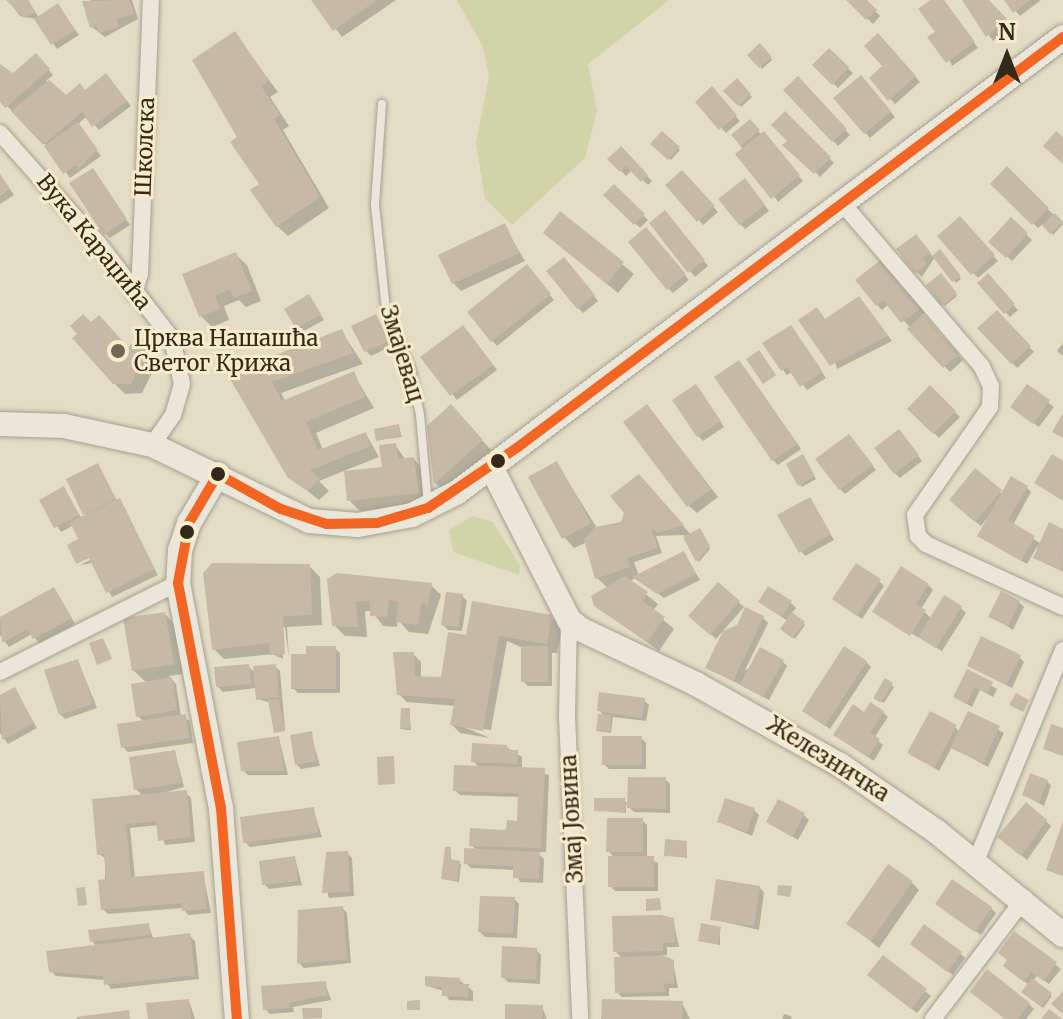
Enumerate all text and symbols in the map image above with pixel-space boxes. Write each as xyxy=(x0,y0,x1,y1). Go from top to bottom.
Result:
north arrow xyxy=(967,16,1047,96)
text: N xyxy=(998,18,1016,46)
street label: Школска xyxy=(130,97,160,197)
street label: Вука Караџића xyxy=(31,169,157,315)
street label: Змајевац xyxy=(375,302,429,406)
place label: Црква Нашашћа Светог Крижа xyxy=(134,325,318,376)
marker: Црква Нашашћа Светог Крижа xyxy=(109,342,127,360)
unlabelled marker xyxy=(490,453,506,469)
unlabelled marker xyxy=(210,466,226,482)
unlabelled marker xyxy=(179,524,195,540)
street label: Железничка xyxy=(762,711,894,807)
street label: Змај Јовина xyxy=(555,754,589,884)

